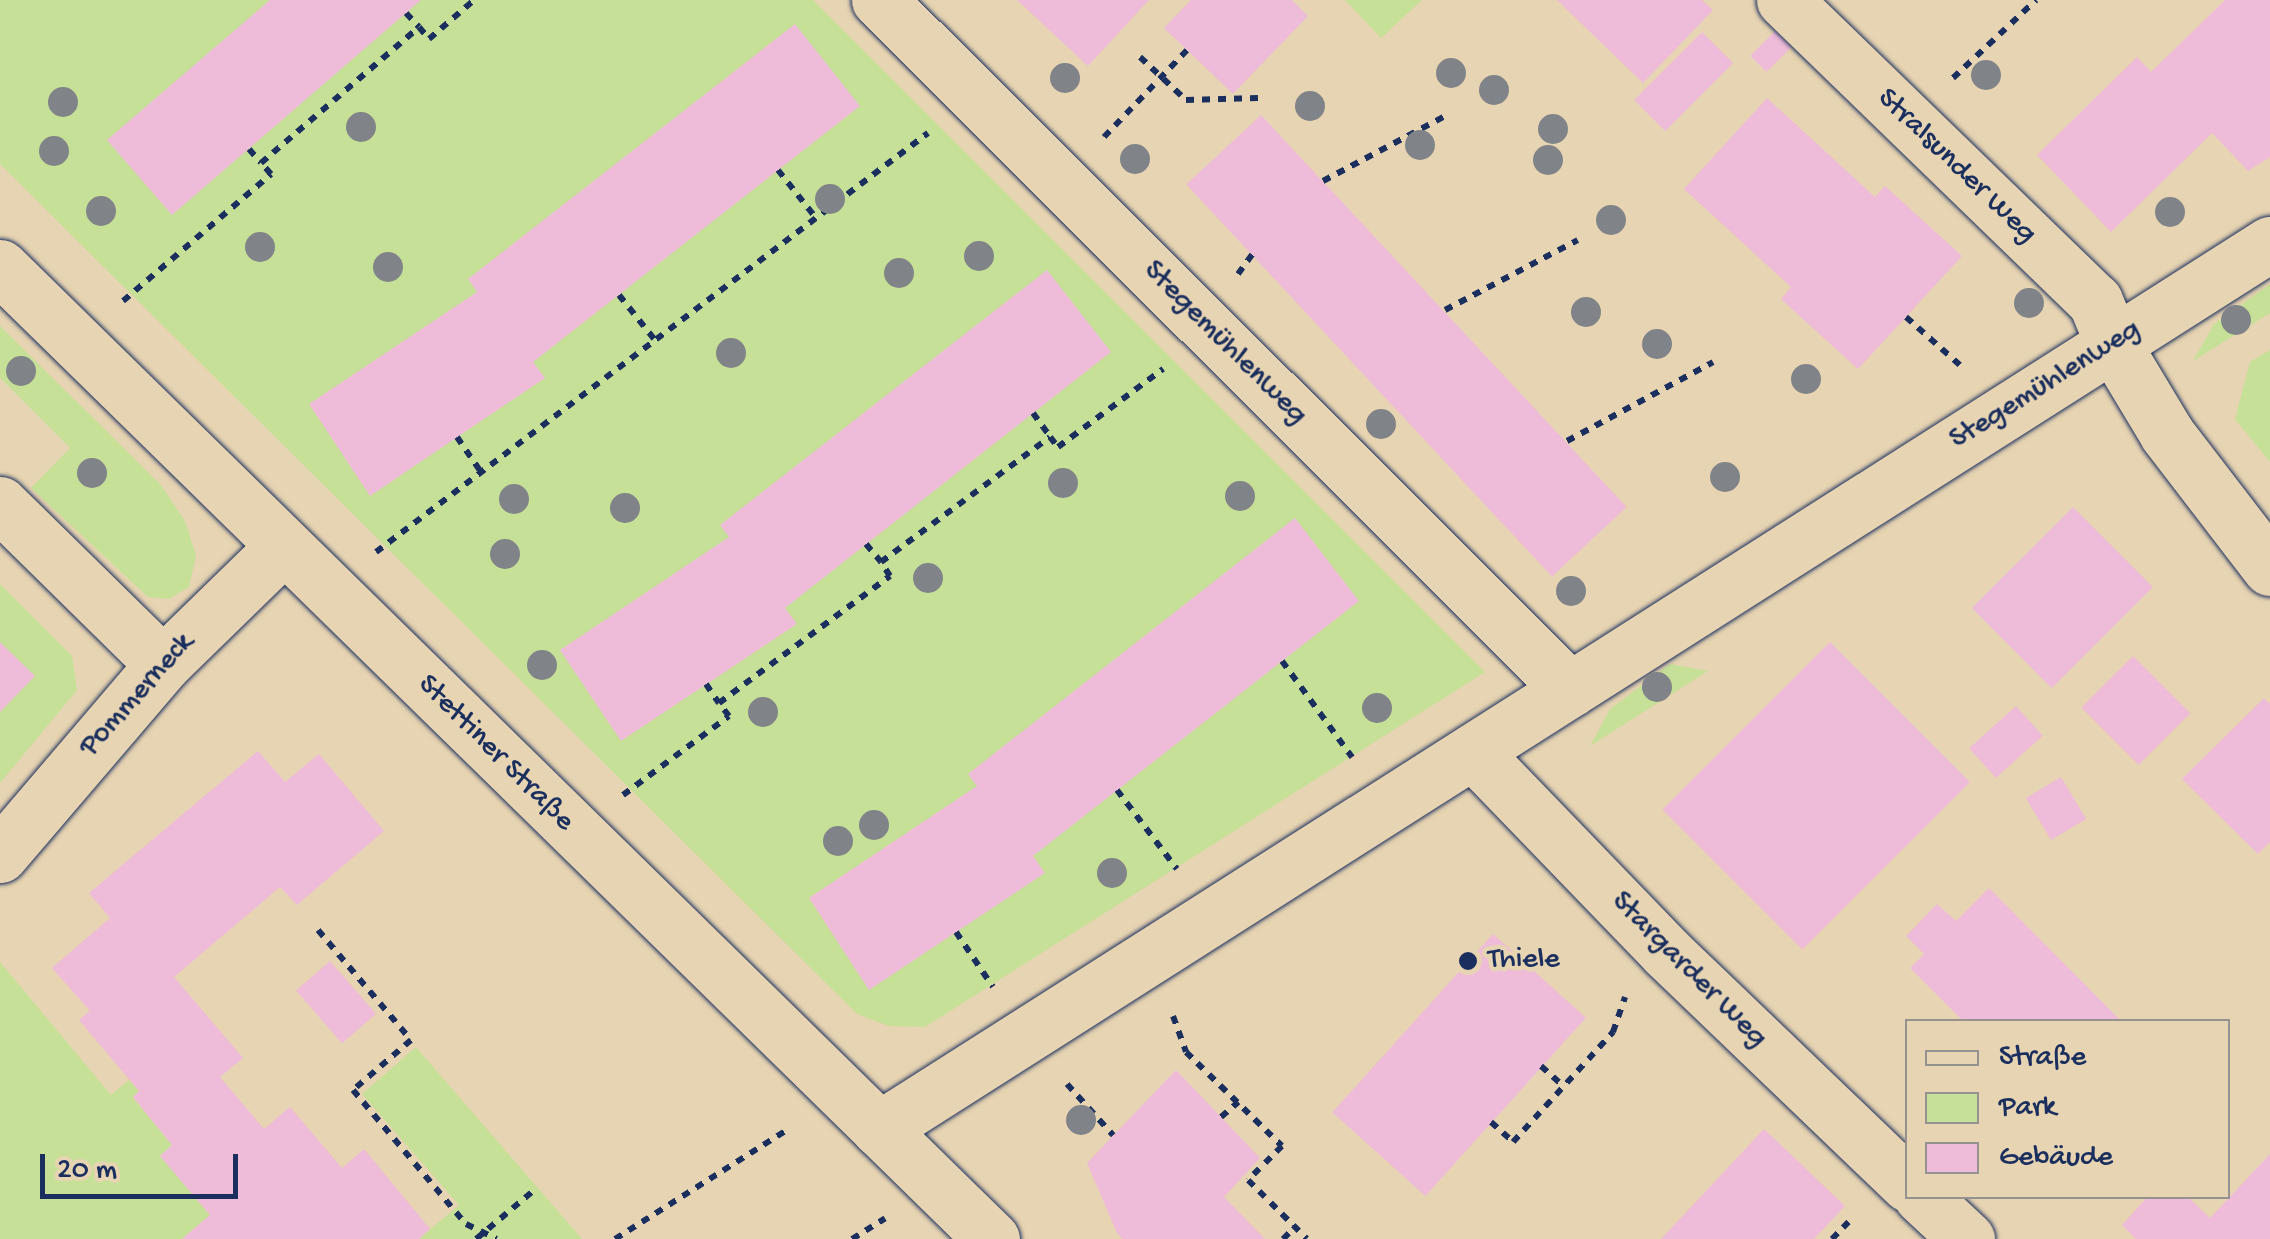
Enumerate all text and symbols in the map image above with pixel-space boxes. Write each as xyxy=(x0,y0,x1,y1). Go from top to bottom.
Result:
street label: Stralsunder Weg xyxy=(1869,82,2043,252)
street label: Stegemühlenweg xyxy=(1134,254,1314,434)
street label: Stegemühlenweg xyxy=(1944,313,2148,459)
street label: Pommerneck xyxy=(73,627,203,765)
street label: Stettiner Straße xyxy=(409,668,581,840)
street label: Stargarder Weg xyxy=(1602,885,1774,1057)
place label: Thiele xyxy=(1488,943,1560,979)
marker: Thiele xyxy=(1457,950,1479,972)
legend xyxy=(1905,1019,2230,1199)
text: Straße xyxy=(1999,1041,2086,1076)
text: Park xyxy=(1999,1091,2056,1126)
scale bar xyxy=(45,1134,242,1196)
text: Gebäude xyxy=(1999,1141,2113,1176)
text: 20 m xyxy=(57,1154,117,1189)

